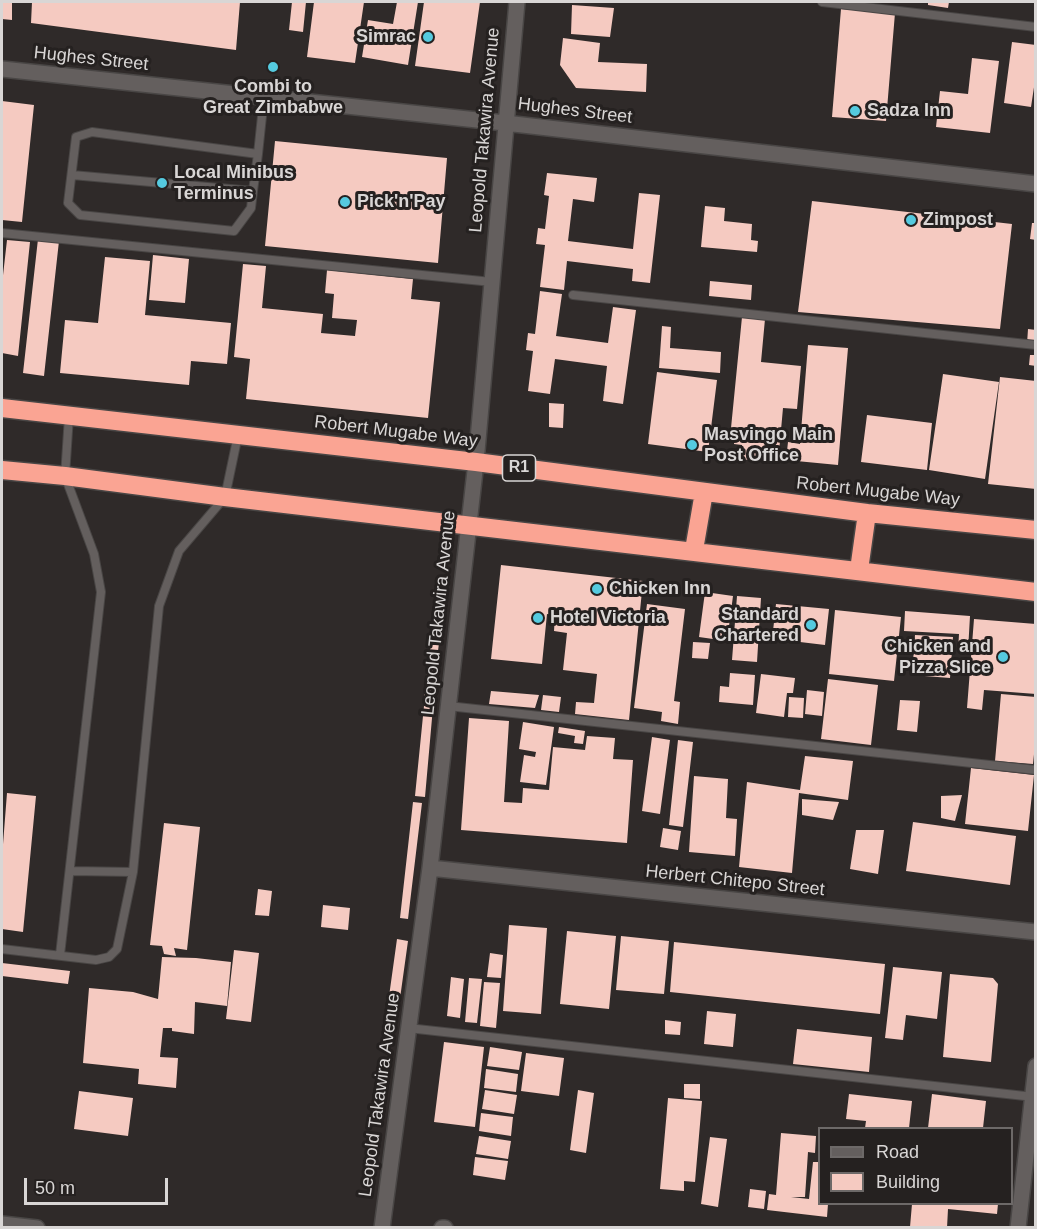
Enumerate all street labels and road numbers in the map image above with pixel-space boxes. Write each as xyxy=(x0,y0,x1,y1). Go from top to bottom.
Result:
street label: Leopold Takawira Avenue xyxy=(465,27,505,233)
street label: Hughes Street xyxy=(33,42,149,76)
street label: Hughes Street xyxy=(517,93,633,129)
street label: Robert Mugabe Way xyxy=(313,411,479,453)
road number: R1 xyxy=(502,455,536,481)
street label: Robert Mugabe Way xyxy=(795,473,961,511)
street label: Leopold Takawira Avenue xyxy=(418,510,460,716)
street label: Herbert Chitepo Street xyxy=(644,861,826,901)
street label: Leopold Takawira Avenue xyxy=(355,992,405,1198)

